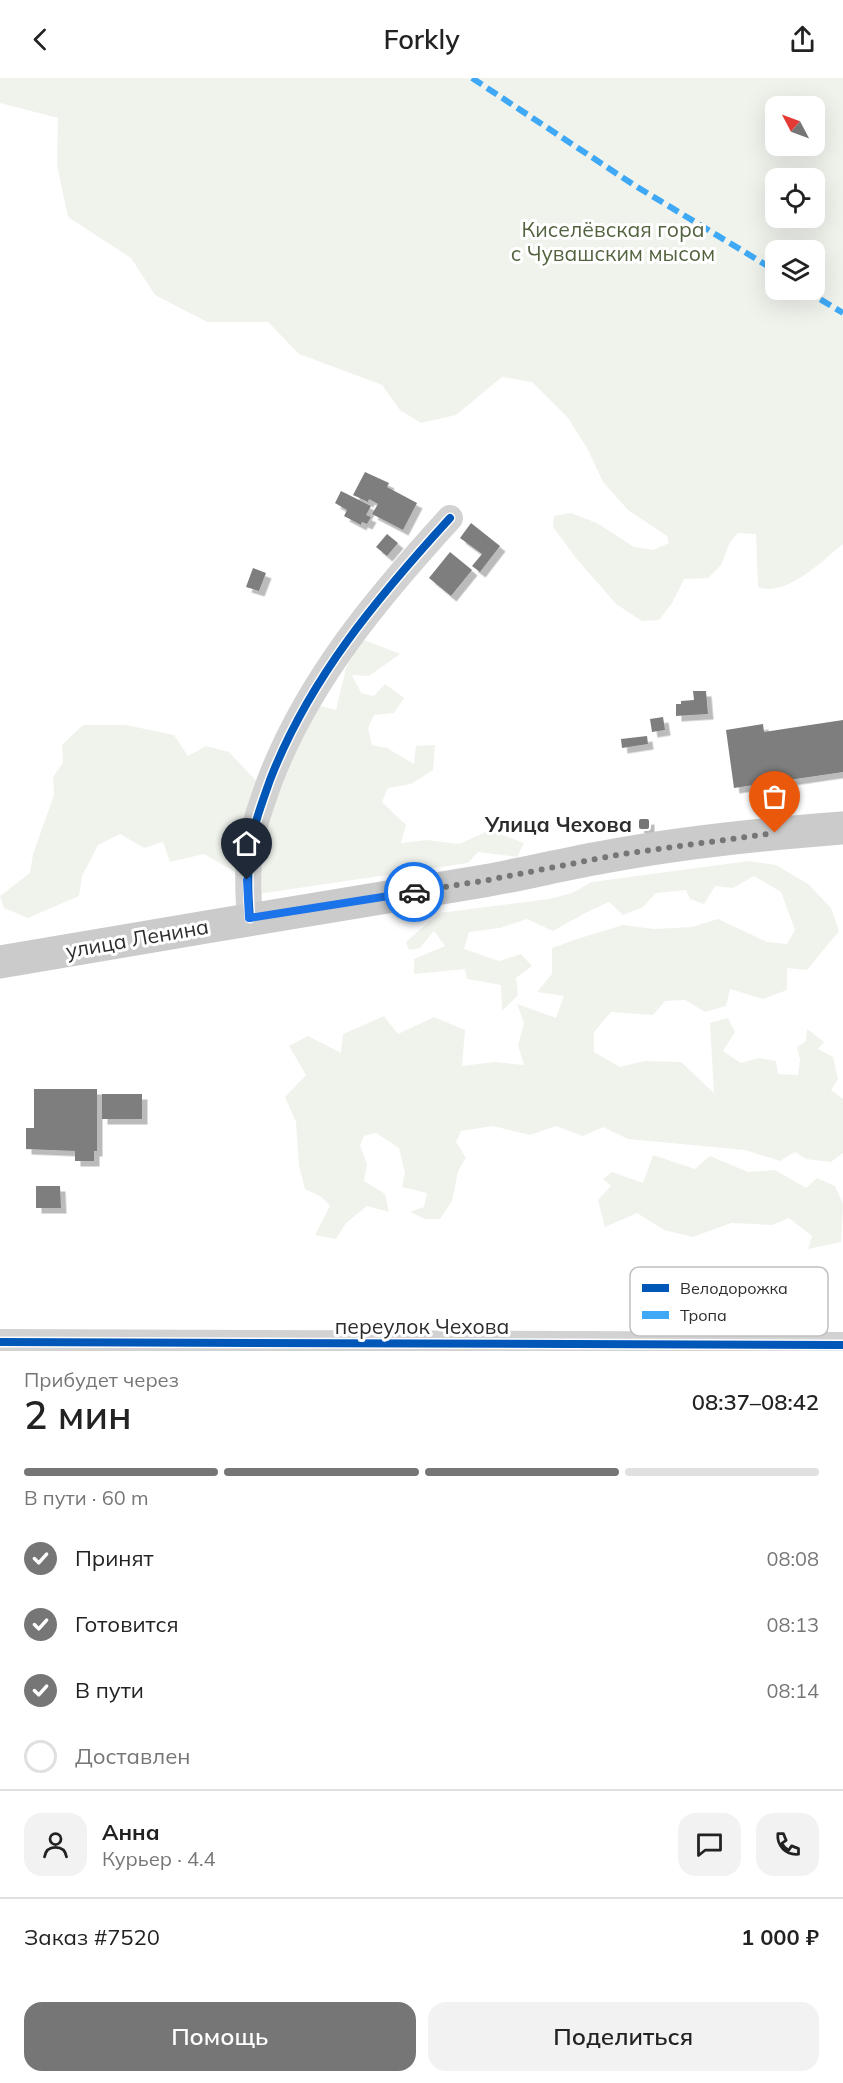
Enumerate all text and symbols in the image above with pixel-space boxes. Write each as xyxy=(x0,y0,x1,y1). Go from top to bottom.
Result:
text: Forkly xyxy=(383,22,460,56)
icon: back xyxy=(24,23,57,56)
icon: share xyxy=(786,23,819,56)
north arrow xyxy=(765,96,825,156)
map controls xyxy=(765,96,825,300)
button: locate xyxy=(765,168,825,228)
park label: Киселёвская гора с Чувашским мысом xyxy=(511,216,715,266)
button: layers xyxy=(765,240,825,300)
pin xyxy=(749,771,800,833)
icon: bag xyxy=(758,780,791,813)
place label: Улица Чехова xyxy=(484,811,632,837)
marker: Улица Чехова xyxy=(637,817,651,831)
pin xyxy=(221,818,272,880)
icon: home xyxy=(230,827,263,860)
courier xyxy=(384,862,444,922)
icon: car xyxy=(398,876,431,909)
street label: улица Ленина xyxy=(63,913,211,963)
legend xyxy=(630,1267,828,1336)
text: Велодорожка xyxy=(680,1278,788,1298)
text: Тропа xyxy=(680,1305,727,1325)
street label: переулок Чехова xyxy=(335,1313,509,1339)
text: Прибудет через xyxy=(24,1367,179,1392)
text: 08:37–08:42 xyxy=(692,1388,819,1416)
text: 2 мин xyxy=(24,1390,132,1439)
text: В пути · 60 m xyxy=(24,1485,148,1510)
icon: check xyxy=(24,1542,57,1575)
text: Принят xyxy=(75,1544,154,1572)
text: 08:08 xyxy=(766,1546,819,1571)
icon: check xyxy=(24,1608,57,1641)
text: Готовится xyxy=(75,1610,179,1638)
text: 08:13 xyxy=(766,1612,819,1637)
icon: check xyxy=(24,1674,57,1707)
text: В пути xyxy=(75,1676,144,1704)
text: 08:14 xyxy=(766,1678,819,1703)
text: Доставлен xyxy=(75,1742,191,1770)
button: person xyxy=(24,1813,87,1876)
button: chat xyxy=(678,1813,741,1876)
button: phone xyxy=(756,1813,819,1876)
text: Анна xyxy=(102,1818,160,1846)
text: Курьер · 4.4 xyxy=(102,1846,216,1871)
text: Заказ #7520 xyxy=(24,1923,160,1951)
text: 1 000 ₽ xyxy=(741,1923,819,1951)
button: Помощь xyxy=(24,2002,416,2071)
button: Поделиться xyxy=(428,2002,819,2071)

